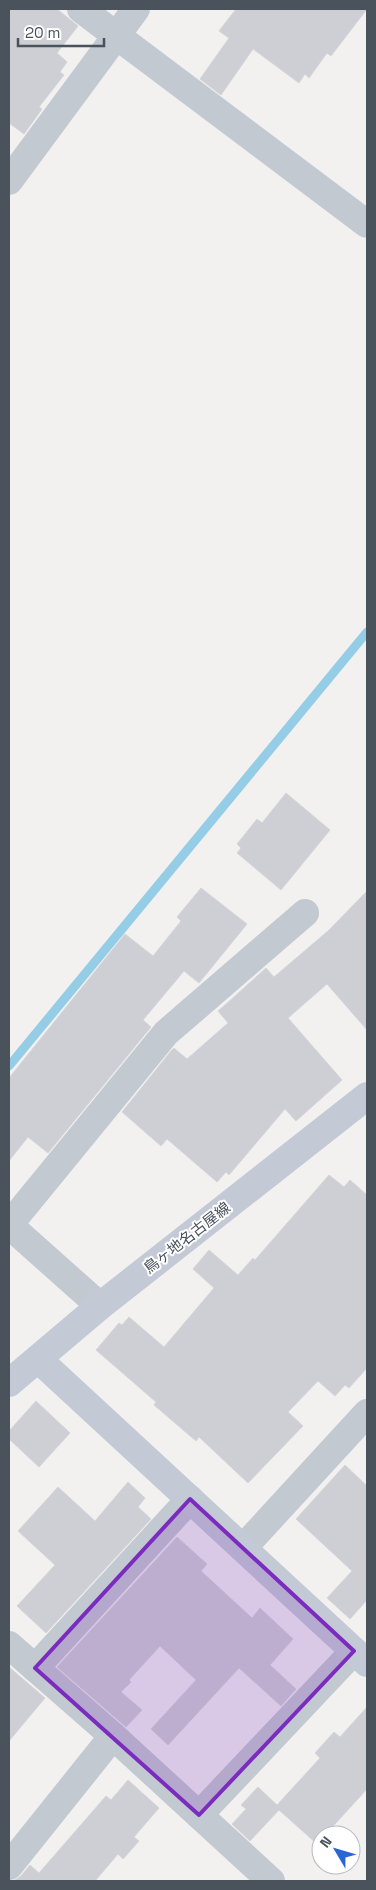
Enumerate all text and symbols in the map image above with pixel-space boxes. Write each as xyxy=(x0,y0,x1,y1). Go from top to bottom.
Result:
scale bar xyxy=(18,15,104,47)
text: 20 m xyxy=(25,23,60,42)
street label: 鳥ヶ地名古屋線 xyxy=(139,1198,234,1277)
north arrow xyxy=(311,1825,361,1875)
text: N xyxy=(316,1833,336,1851)

